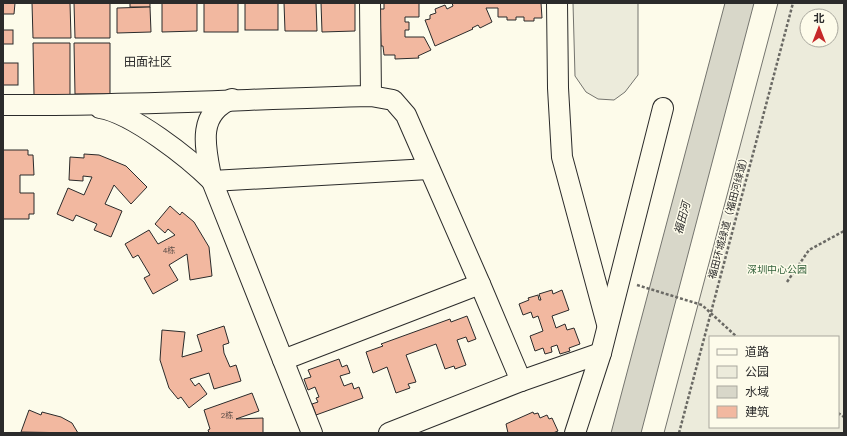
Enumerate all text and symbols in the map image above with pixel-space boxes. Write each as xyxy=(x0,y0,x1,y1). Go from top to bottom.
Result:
north arrow xyxy=(799,8,839,48)
text: 北 xyxy=(814,12,825,25)
district label: 田面社区 xyxy=(124,55,172,69)
street label: 福田环城绿道（福田河绿道） xyxy=(706,152,751,280)
water label: 福田河 xyxy=(672,199,694,236)
house number: 4栋 xyxy=(163,245,175,255)
park label: 深圳中心公园 xyxy=(747,264,807,275)
legend xyxy=(709,336,839,428)
text: 道路 xyxy=(745,345,769,359)
text: 公园 xyxy=(745,365,769,379)
text: 水域 xyxy=(745,385,769,399)
text: 建筑 xyxy=(745,405,769,419)
house number: 2栋 xyxy=(221,410,233,420)

